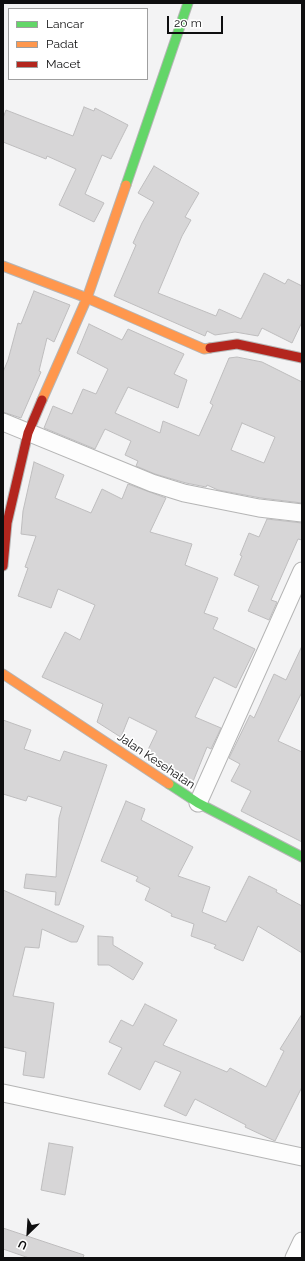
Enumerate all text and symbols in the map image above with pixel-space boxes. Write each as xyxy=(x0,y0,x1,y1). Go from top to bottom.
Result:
legend xyxy=(8,8,148,80)
scale bar xyxy=(169,8,225,34)
text: 20 m xyxy=(174,16,202,30)
text: Lancar xyxy=(46,17,84,31)
text: Padat xyxy=(46,37,78,51)
text: Macet xyxy=(46,57,81,71)
street label: Jalan Kesehatan xyxy=(115,730,197,792)
north arrow xyxy=(8,1213,48,1253)
text: U xyxy=(16,1237,29,1252)

